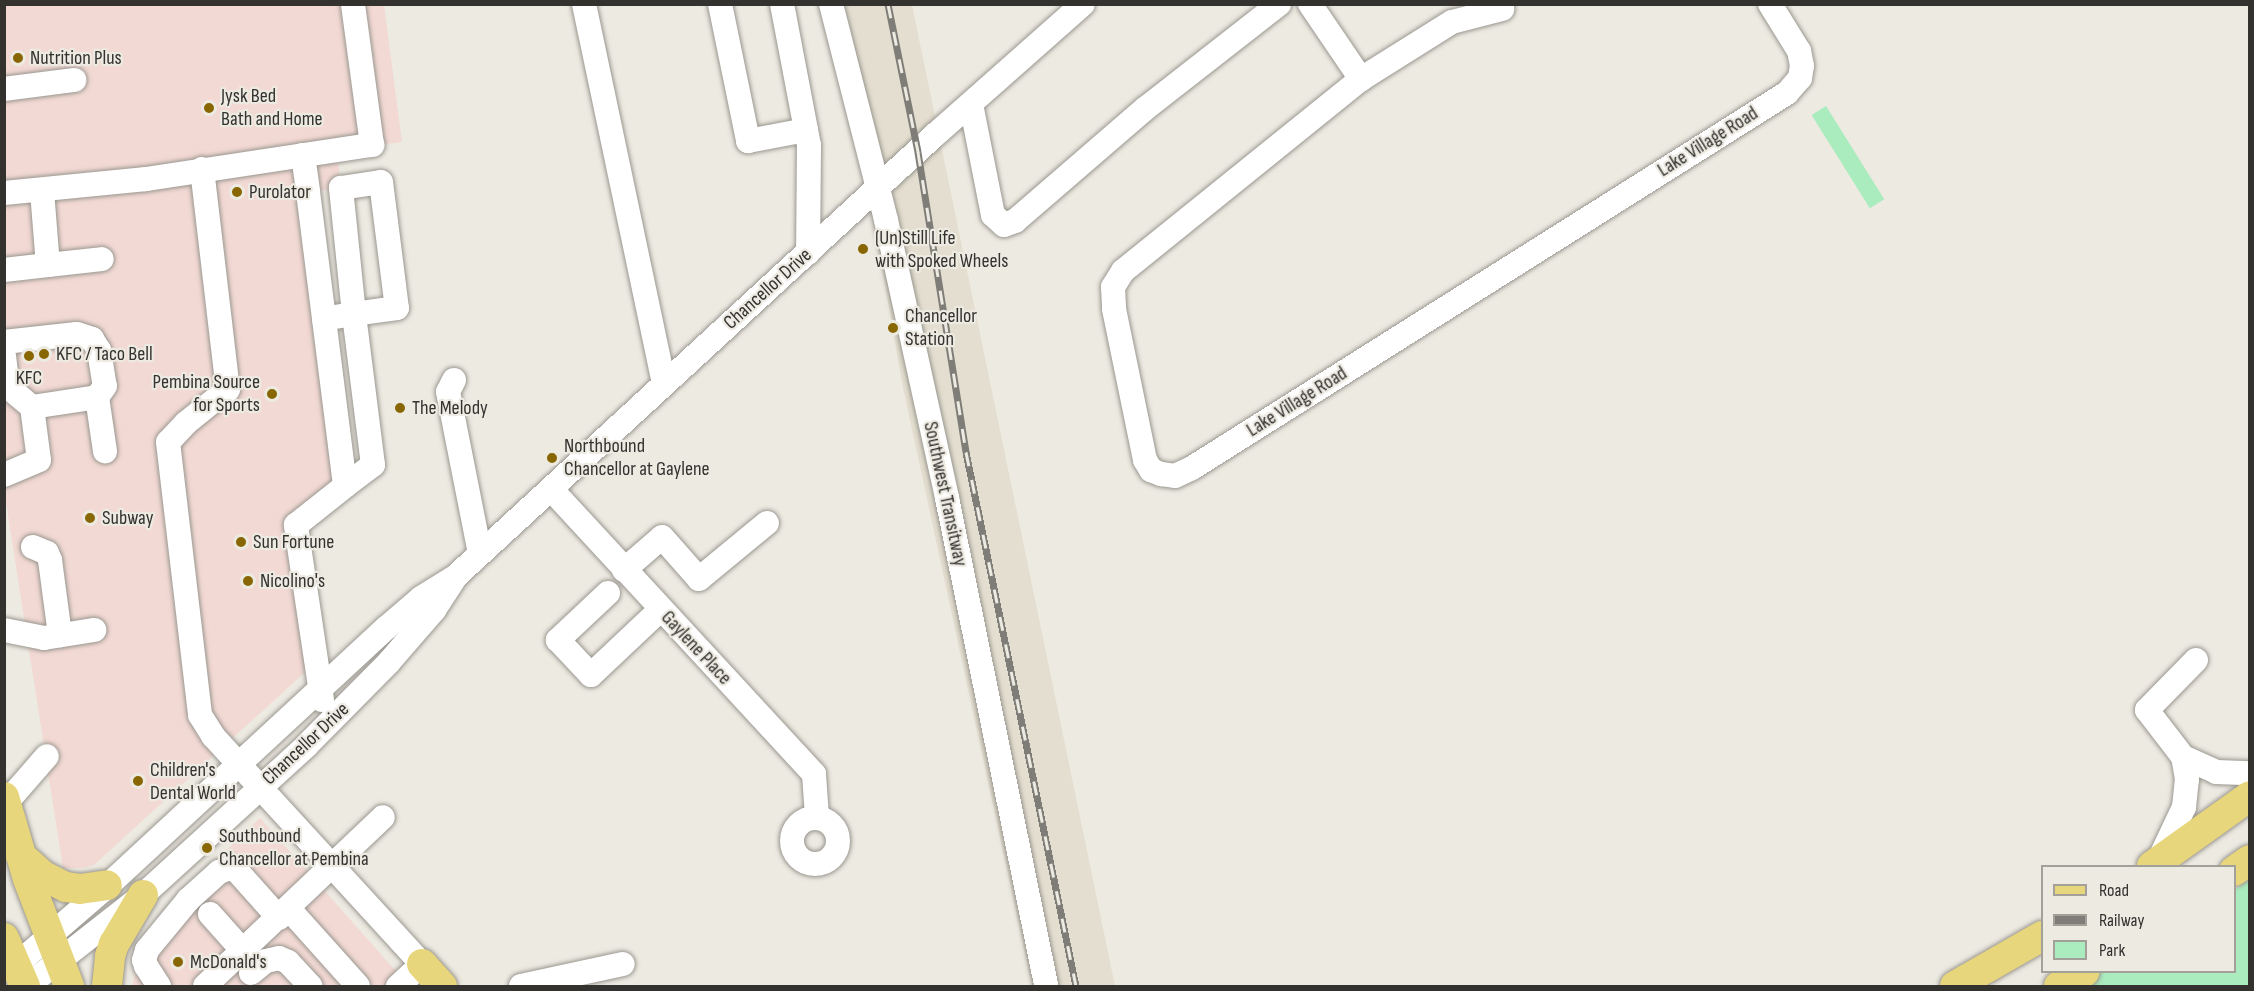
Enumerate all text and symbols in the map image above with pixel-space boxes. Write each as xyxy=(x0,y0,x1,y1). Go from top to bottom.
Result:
place label: Nutrition Plus xyxy=(30,46,122,70)
marker: Nutrition Plus xyxy=(11,51,25,65)
place label: Jysk Bed Bath and Home xyxy=(221,84,323,131)
marker: Jysk Bed Bath and Home xyxy=(202,101,216,115)
street label: Lake Village Road xyxy=(1653,102,1763,182)
place label: Purolator xyxy=(249,180,311,204)
marker: Purolator xyxy=(230,185,244,199)
place label: (Un)Still Life with Spoked Wheels xyxy=(875,226,1008,273)
marker: (Un)Still Life with Spoked Wheels xyxy=(856,242,870,256)
street label: Chancellor Drive xyxy=(719,243,817,335)
place label: Chancellor Station xyxy=(905,304,977,351)
marker: Chancellor Station xyxy=(886,321,900,335)
place label: KFC / Taco Bell xyxy=(56,342,153,366)
marker: KFC / Taco Bell xyxy=(37,347,51,361)
marker: KFC xyxy=(22,349,36,363)
street label: Lake Village Road xyxy=(1242,362,1352,442)
place label: KFC xyxy=(16,366,42,390)
place label: Pembina Source for Sports xyxy=(153,371,260,418)
marker: Pembina Source for Sports xyxy=(265,387,279,401)
place label: The Melody xyxy=(412,396,488,420)
marker: The Melody xyxy=(393,401,407,415)
street label: Southwest Transitway xyxy=(918,420,972,568)
place label: Northbound Chancellor at Gaylene xyxy=(564,434,710,481)
marker: Northbound Chancellor at Gaylene xyxy=(545,451,559,465)
place label: Subway xyxy=(102,506,153,530)
marker: Subway xyxy=(83,511,97,525)
place label: Sun Fortune xyxy=(253,530,334,554)
marker: Sun Fortune xyxy=(234,535,248,549)
place label: Nicolino's xyxy=(260,569,325,593)
marker: Nicolino's xyxy=(241,574,255,588)
street label: Gaylene Place xyxy=(656,606,736,690)
street label: Chancellor Drive xyxy=(258,698,354,790)
place label: Children's Dental World xyxy=(150,758,236,805)
marker: Children's Dental World xyxy=(131,774,145,788)
place label: Southbound Chancellor at Pembina xyxy=(219,825,369,872)
marker: Southbound Chancellor at Pembina xyxy=(200,841,214,855)
legend xyxy=(2041,865,2236,973)
text: Road xyxy=(2099,880,2129,901)
text: Railway xyxy=(2099,910,2144,931)
text: Park xyxy=(2099,940,2125,961)
place label: McDonald's xyxy=(190,950,267,974)
marker: McDonald's xyxy=(171,955,185,969)

